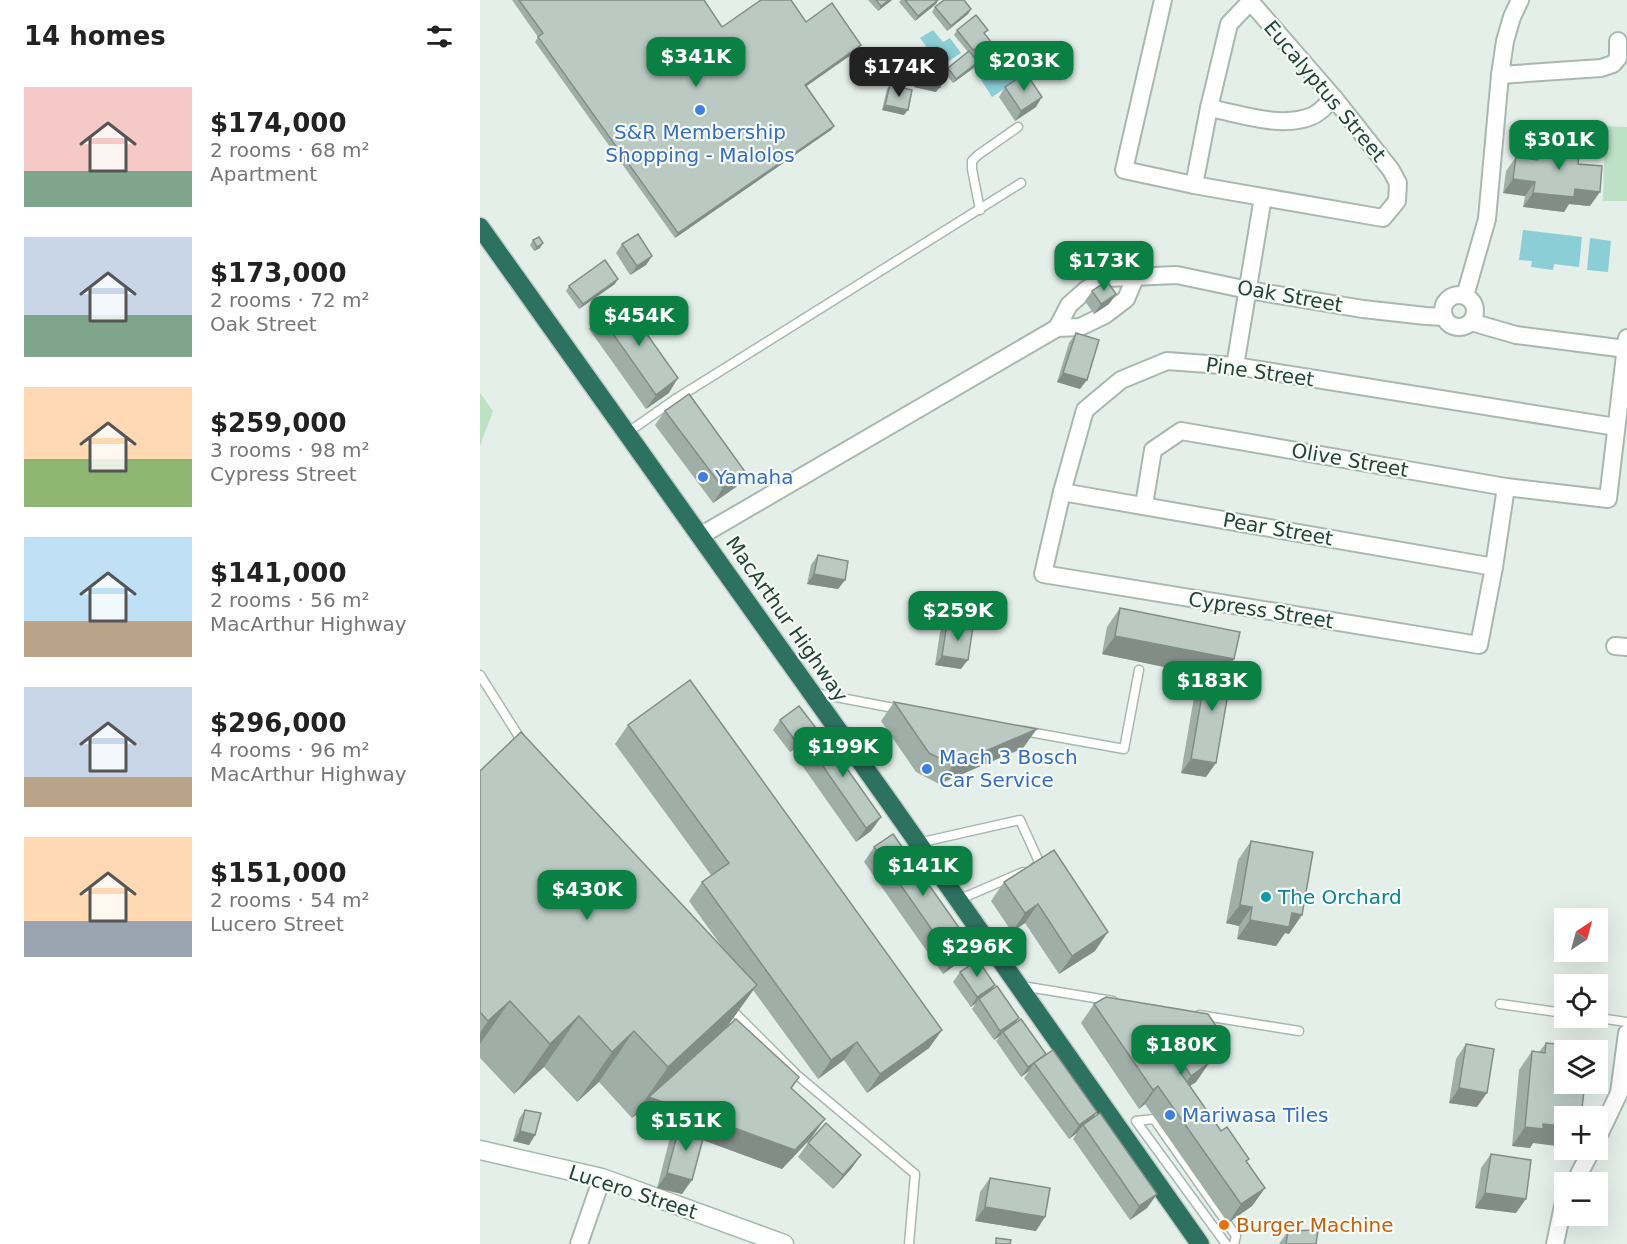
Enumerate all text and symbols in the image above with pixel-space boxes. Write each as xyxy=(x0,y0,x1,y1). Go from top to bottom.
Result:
street label: Eucalyptus Street xyxy=(1259,16,1391,167)
icon: filters xyxy=(423,20,456,53)
text: 14 homes xyxy=(24,21,166,51)
pin: $341K xyxy=(654,37,738,88)
pin: $203K xyxy=(982,41,1066,92)
text: $341K xyxy=(660,44,732,68)
pin: $174K xyxy=(857,47,941,98)
text: $203K xyxy=(988,48,1060,72)
text: $174K xyxy=(863,54,935,78)
marker: S&R Membership Shopping - Malolos xyxy=(693,103,707,117)
text: $174,000 xyxy=(210,108,347,138)
icon: home xyxy=(72,111,144,183)
place label: S&R Membership Shopping - Malolos xyxy=(605,120,795,167)
pin: $301K xyxy=(1517,120,1601,171)
text: $301K xyxy=(1523,127,1595,151)
text: 2 rooms · 68 m² xyxy=(210,138,370,162)
text: Apartment xyxy=(210,162,317,186)
pin: $173K xyxy=(1062,241,1146,292)
text: $173K xyxy=(1068,248,1140,272)
text: $173,000 xyxy=(210,258,347,288)
icon: home xyxy=(72,261,144,333)
street label: Oak Street xyxy=(1235,275,1345,317)
text: 2 rooms · 72 m² xyxy=(210,288,370,312)
pin: $454K xyxy=(597,296,681,347)
text: $454K xyxy=(603,303,675,327)
text: Oak Street xyxy=(210,312,317,336)
street label: Pine Street xyxy=(1204,353,1316,392)
text: $259,000 xyxy=(210,408,347,438)
icon: home xyxy=(72,411,144,483)
text: 3 rooms · 98 m² xyxy=(210,438,370,462)
street label: Olive Street xyxy=(1290,438,1410,482)
text: Cypress Street xyxy=(210,462,357,486)
place label: Yamaha xyxy=(714,465,793,489)
marker: Yamaha xyxy=(696,470,710,484)
street label: Pear Street xyxy=(1221,508,1335,551)
street label: MacArthur Highway xyxy=(721,532,853,707)
text: $141,000 xyxy=(210,558,347,588)
icon: home xyxy=(72,561,144,633)
street label: Cypress Street xyxy=(1187,587,1335,633)
text: 2 rooms · 56 m² xyxy=(210,588,370,612)
pin: $259K xyxy=(916,591,1000,642)
text: $259K xyxy=(922,598,994,622)
text: MacArthur Highway xyxy=(210,612,407,636)
pin: $183K xyxy=(1170,661,1254,712)
text: $183K xyxy=(1176,668,1248,692)
text: $296,000 xyxy=(210,708,347,738)
icon: home xyxy=(72,711,144,783)
pin: $199K xyxy=(801,727,885,778)
text: $199K xyxy=(807,734,879,758)
text: 4 rooms · 96 m² xyxy=(210,738,370,762)
place label: Mach 3 Bosch Car Service xyxy=(939,745,1078,792)
text: MacArthur Highway xyxy=(210,762,407,786)
marker: Mach 3 Bosch Car Service xyxy=(920,762,934,776)
pin: $141K xyxy=(881,846,965,897)
text: $141K xyxy=(887,853,959,877)
text: $151,000 xyxy=(210,858,347,888)
icon: home xyxy=(72,861,144,933)
pin: $430K xyxy=(545,870,629,921)
text: $430K xyxy=(551,877,623,901)
place label: The Orchard xyxy=(1277,885,1402,909)
text: 2 rooms · 54 m² xyxy=(210,888,370,912)
marker: The Orchard xyxy=(1259,890,1273,904)
north arrow xyxy=(1554,908,1608,962)
map controls xyxy=(1554,908,1608,1226)
text: Lucero Street xyxy=(210,912,344,936)
pin: $296K xyxy=(935,927,1019,978)
text: $296K xyxy=(941,934,1013,958)
button: locate xyxy=(1554,974,1608,1028)
pin: $180K xyxy=(1139,1025,1223,1076)
text: $180K xyxy=(1145,1032,1217,1056)
button: layers xyxy=(1554,1040,1608,1094)
pin: $151K xyxy=(644,1101,728,1152)
place label: Mariwasa Tiles xyxy=(1182,1103,1328,1127)
button: + xyxy=(1554,1106,1608,1160)
text: $151K xyxy=(650,1108,722,1132)
marker: Mariwasa Tiles xyxy=(1163,1108,1177,1122)
street label: Lucero Street xyxy=(566,1160,701,1224)
button: − xyxy=(1554,1172,1608,1226)
place label: Burger Machine xyxy=(1236,1213,1394,1237)
marker: Burger Machine xyxy=(1217,1218,1231,1232)

